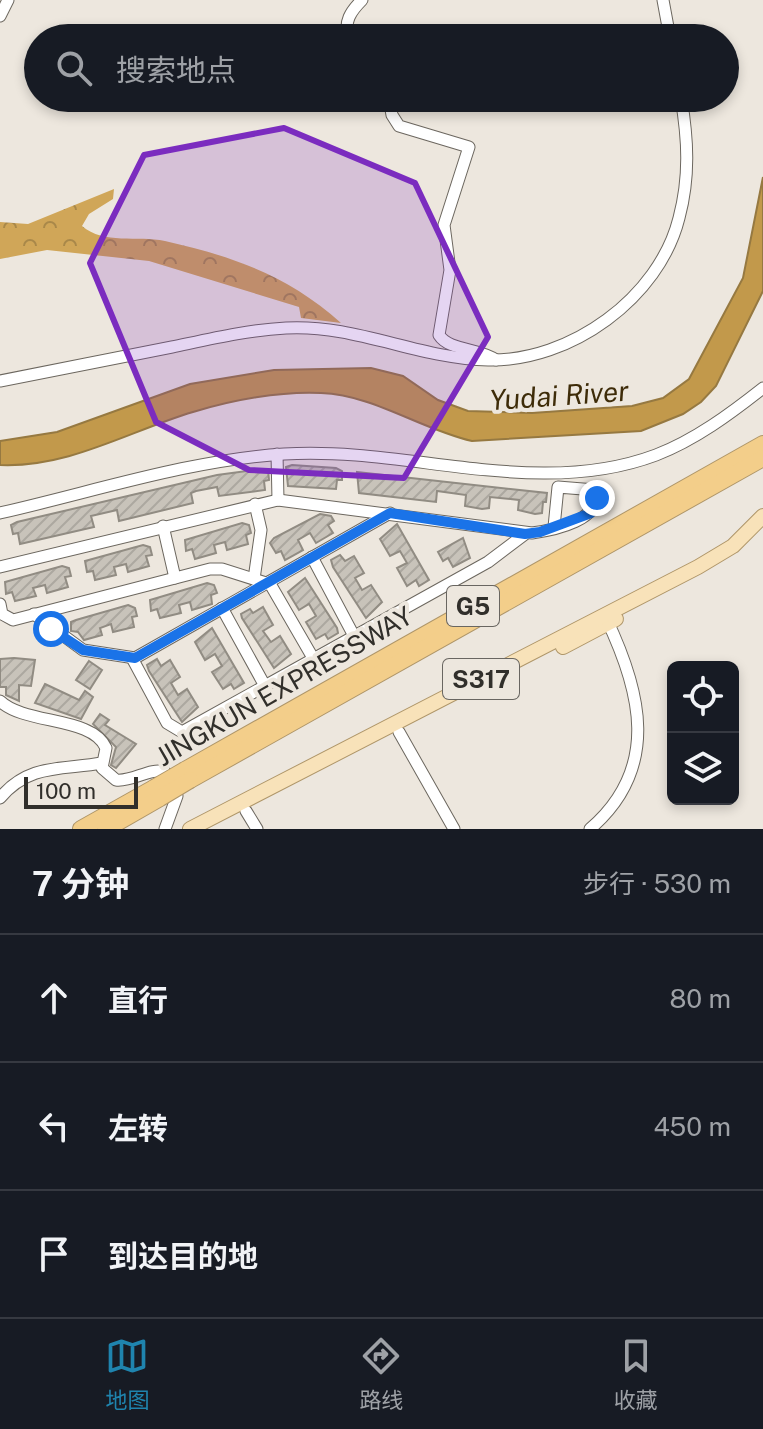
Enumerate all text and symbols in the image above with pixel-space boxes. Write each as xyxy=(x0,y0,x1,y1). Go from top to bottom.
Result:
search box xyxy=(24,24,739,112)
icon: search xyxy=(52,46,96,90)
text: 搜索地点 xyxy=(116,52,236,88)
water label: Yudai River xyxy=(488,374,630,416)
route end xyxy=(579,480,615,516)
road number: G5 xyxy=(447,586,499,626)
street label: JINGKUN EXPRESSWAY xyxy=(150,600,418,772)
route start xyxy=(33,611,69,647)
road number: S317 xyxy=(443,659,519,699)
map controls xyxy=(667,661,739,805)
button: locate xyxy=(667,661,739,733)
button: layers xyxy=(667,733,739,805)
scale bar xyxy=(24,773,138,809)
text: 100 m xyxy=(36,778,96,804)
text: 7 分钟 xyxy=(32,864,129,904)
text: 步行 · 530 m xyxy=(583,868,731,899)
icon: ahead xyxy=(32,976,76,1020)
text: 直行 xyxy=(108,982,168,1018)
text: 80 m xyxy=(670,983,731,1014)
icon: left xyxy=(32,1104,76,1148)
text: 左转 xyxy=(108,1110,168,1146)
text: 450 m xyxy=(654,1111,731,1142)
icon: arrive xyxy=(32,1232,76,1276)
text: 到达目的地 xyxy=(108,1238,258,1274)
tab: 地图 xyxy=(105,1334,149,1414)
tab: 路线 xyxy=(359,1334,404,1414)
tab: 收藏 xyxy=(614,1334,658,1414)

